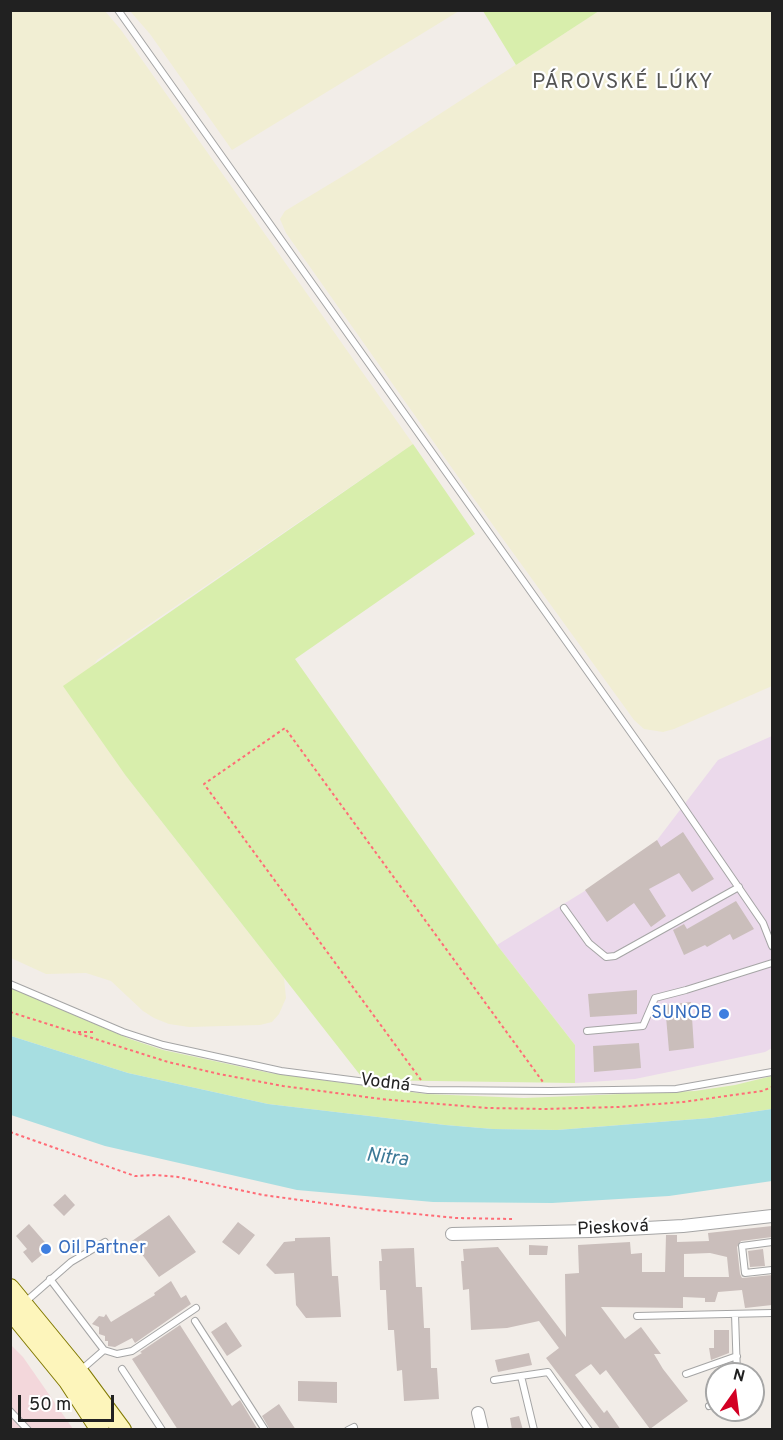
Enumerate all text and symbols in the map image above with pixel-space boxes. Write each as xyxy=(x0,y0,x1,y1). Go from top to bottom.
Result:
district label: PÁROVSKÉ LÚKY xyxy=(532,71,714,97)
place label: SUNOB xyxy=(651,1003,712,1025)
marker: SUNOB xyxy=(717,1007,731,1021)
street label: Vodná xyxy=(359,1070,411,1098)
water label: Nitra xyxy=(365,1145,409,1173)
street label: Piesková xyxy=(577,1216,649,1242)
place label: Oil Partner xyxy=(58,1238,146,1260)
marker: Oil Partner xyxy=(39,1242,53,1256)
north arrow xyxy=(705,1362,765,1422)
text: N xyxy=(731,1365,747,1388)
scale bar xyxy=(21,1383,117,1421)
text: 50 m xyxy=(29,1394,71,1417)

